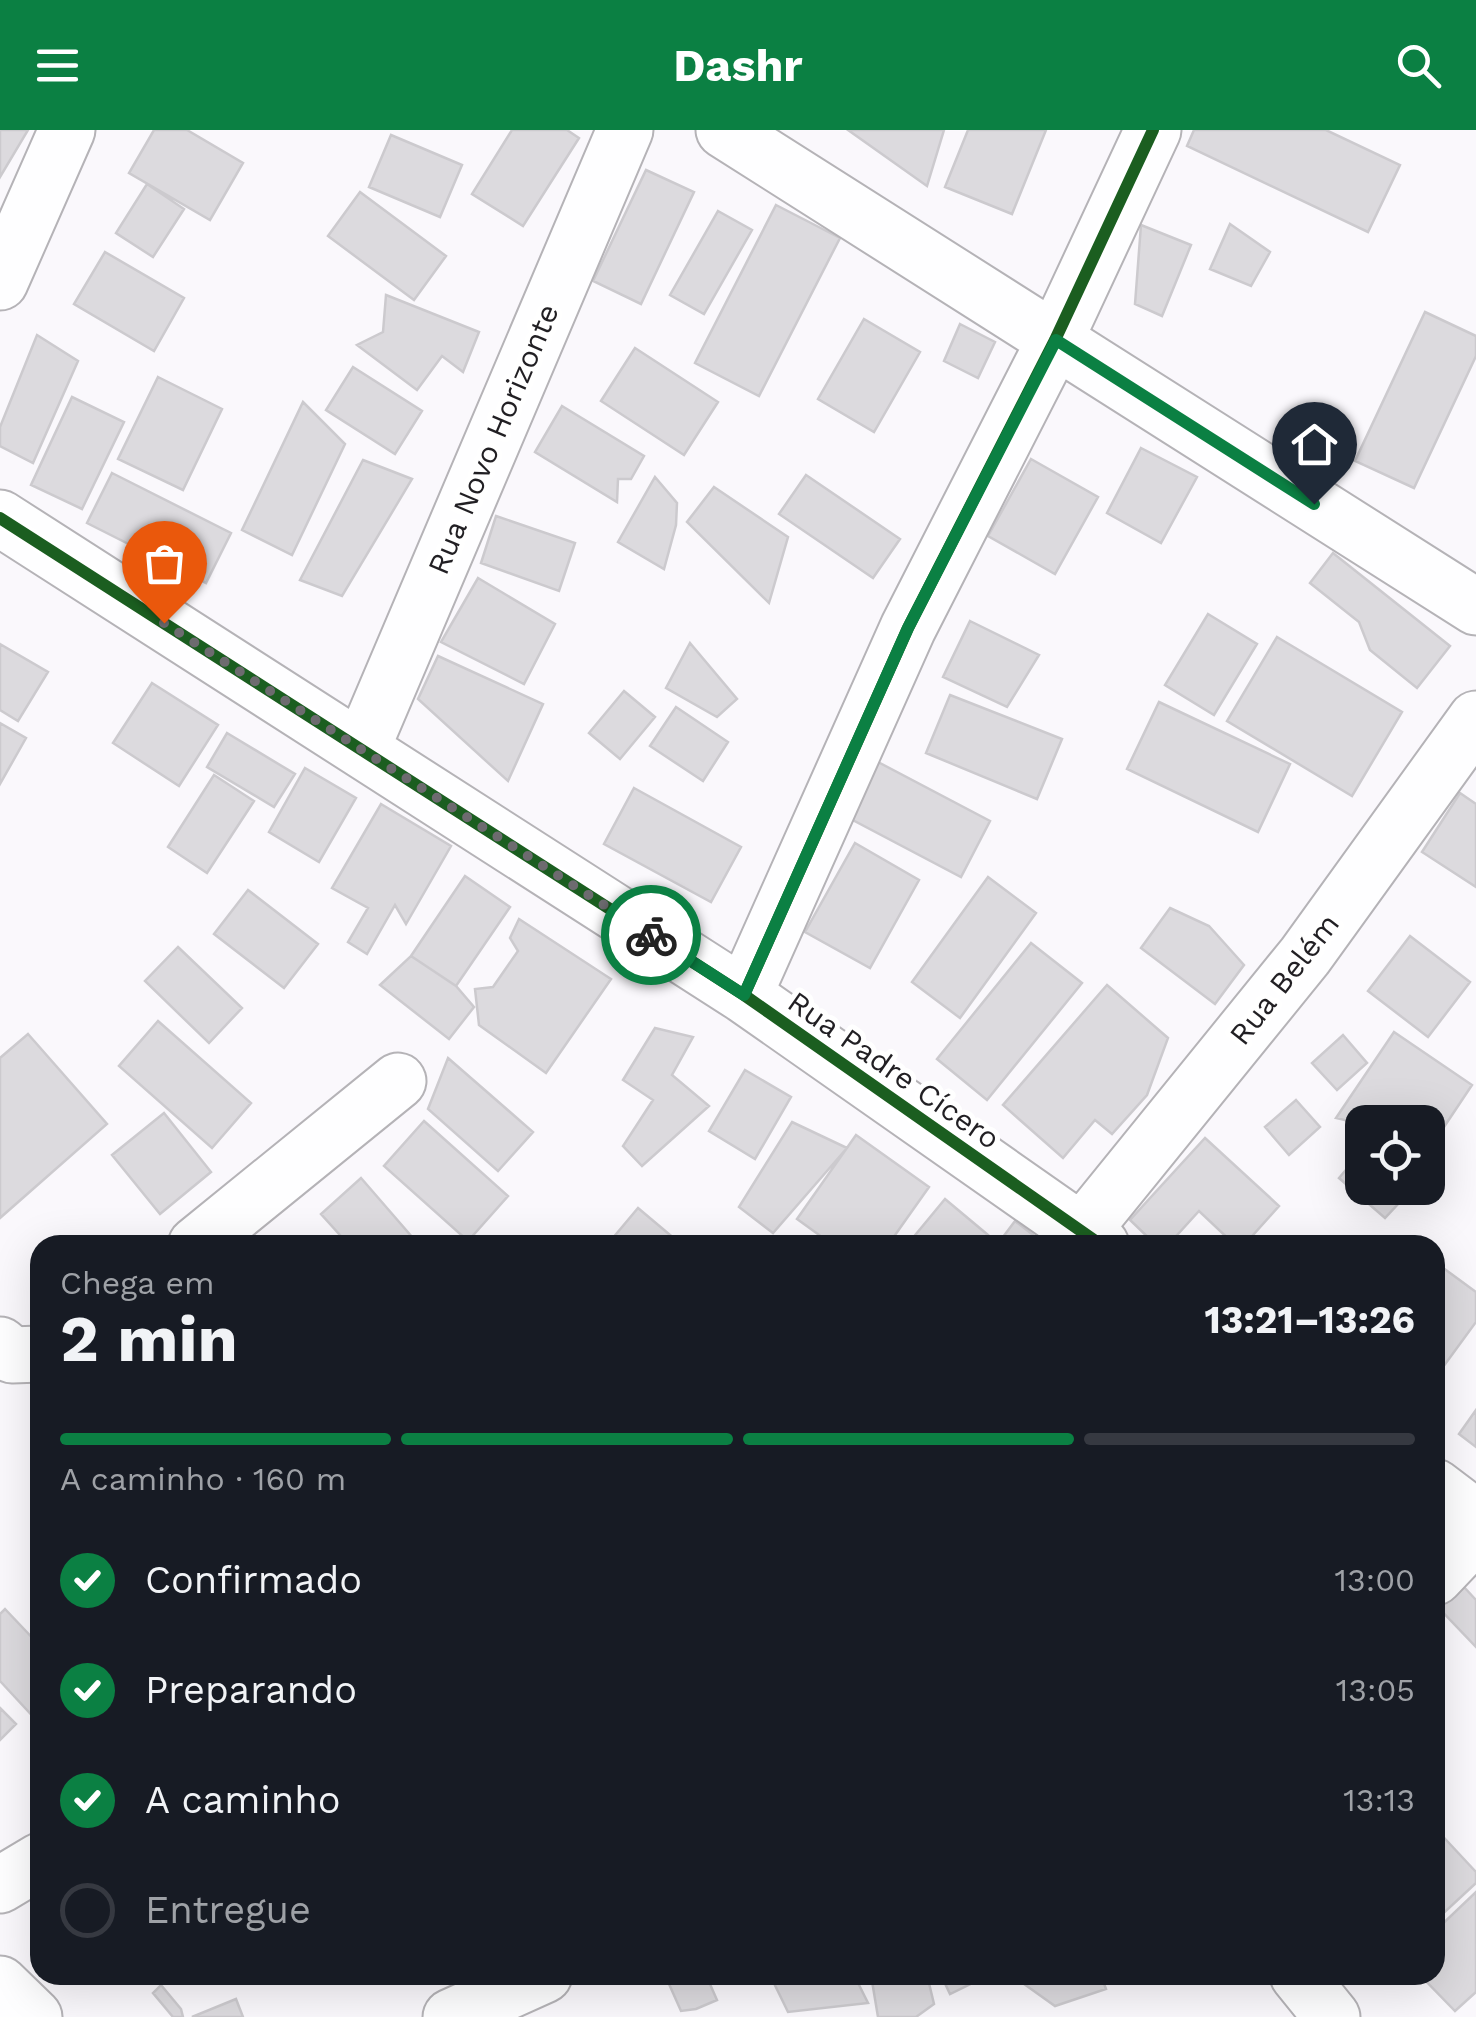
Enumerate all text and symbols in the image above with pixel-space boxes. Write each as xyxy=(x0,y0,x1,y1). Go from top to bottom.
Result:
icon: menu xyxy=(30,38,85,93)
icon: search xyxy=(1391,38,1446,93)
text: Dashr xyxy=(673,39,803,92)
street label: Rua Novo Horizonte xyxy=(420,299,566,579)
pin xyxy=(1272,402,1357,505)
icon: home xyxy=(1287,417,1342,472)
pin xyxy=(122,521,207,624)
icon: bag xyxy=(137,536,192,591)
courier xyxy=(601,885,701,985)
street label: Rua Belém xyxy=(1222,907,1346,1051)
icon: bike xyxy=(624,908,679,963)
street label: Rua Padre Cícero xyxy=(781,984,1007,1156)
map controls xyxy=(1345,1105,1445,1205)
button: locate xyxy=(1345,1105,1445,1205)
text: Chega em xyxy=(60,1264,215,1302)
text: 13:21–13:26 xyxy=(1204,1298,1415,1342)
text: 2 min xyxy=(60,1301,238,1377)
text: A caminho · 160 m xyxy=(60,1460,346,1498)
icon: check xyxy=(60,1553,115,1608)
text: Confirmado xyxy=(145,1558,362,1602)
text: 13:00 xyxy=(1335,1561,1415,1599)
icon: check xyxy=(60,1663,115,1718)
text: Preparando xyxy=(145,1668,357,1712)
text: 13:05 xyxy=(1336,1671,1415,1709)
icon: check xyxy=(60,1773,115,1828)
text: A caminho xyxy=(145,1778,340,1822)
text: 13:13 xyxy=(1343,1781,1415,1819)
text: Entregue xyxy=(145,1888,311,1932)

